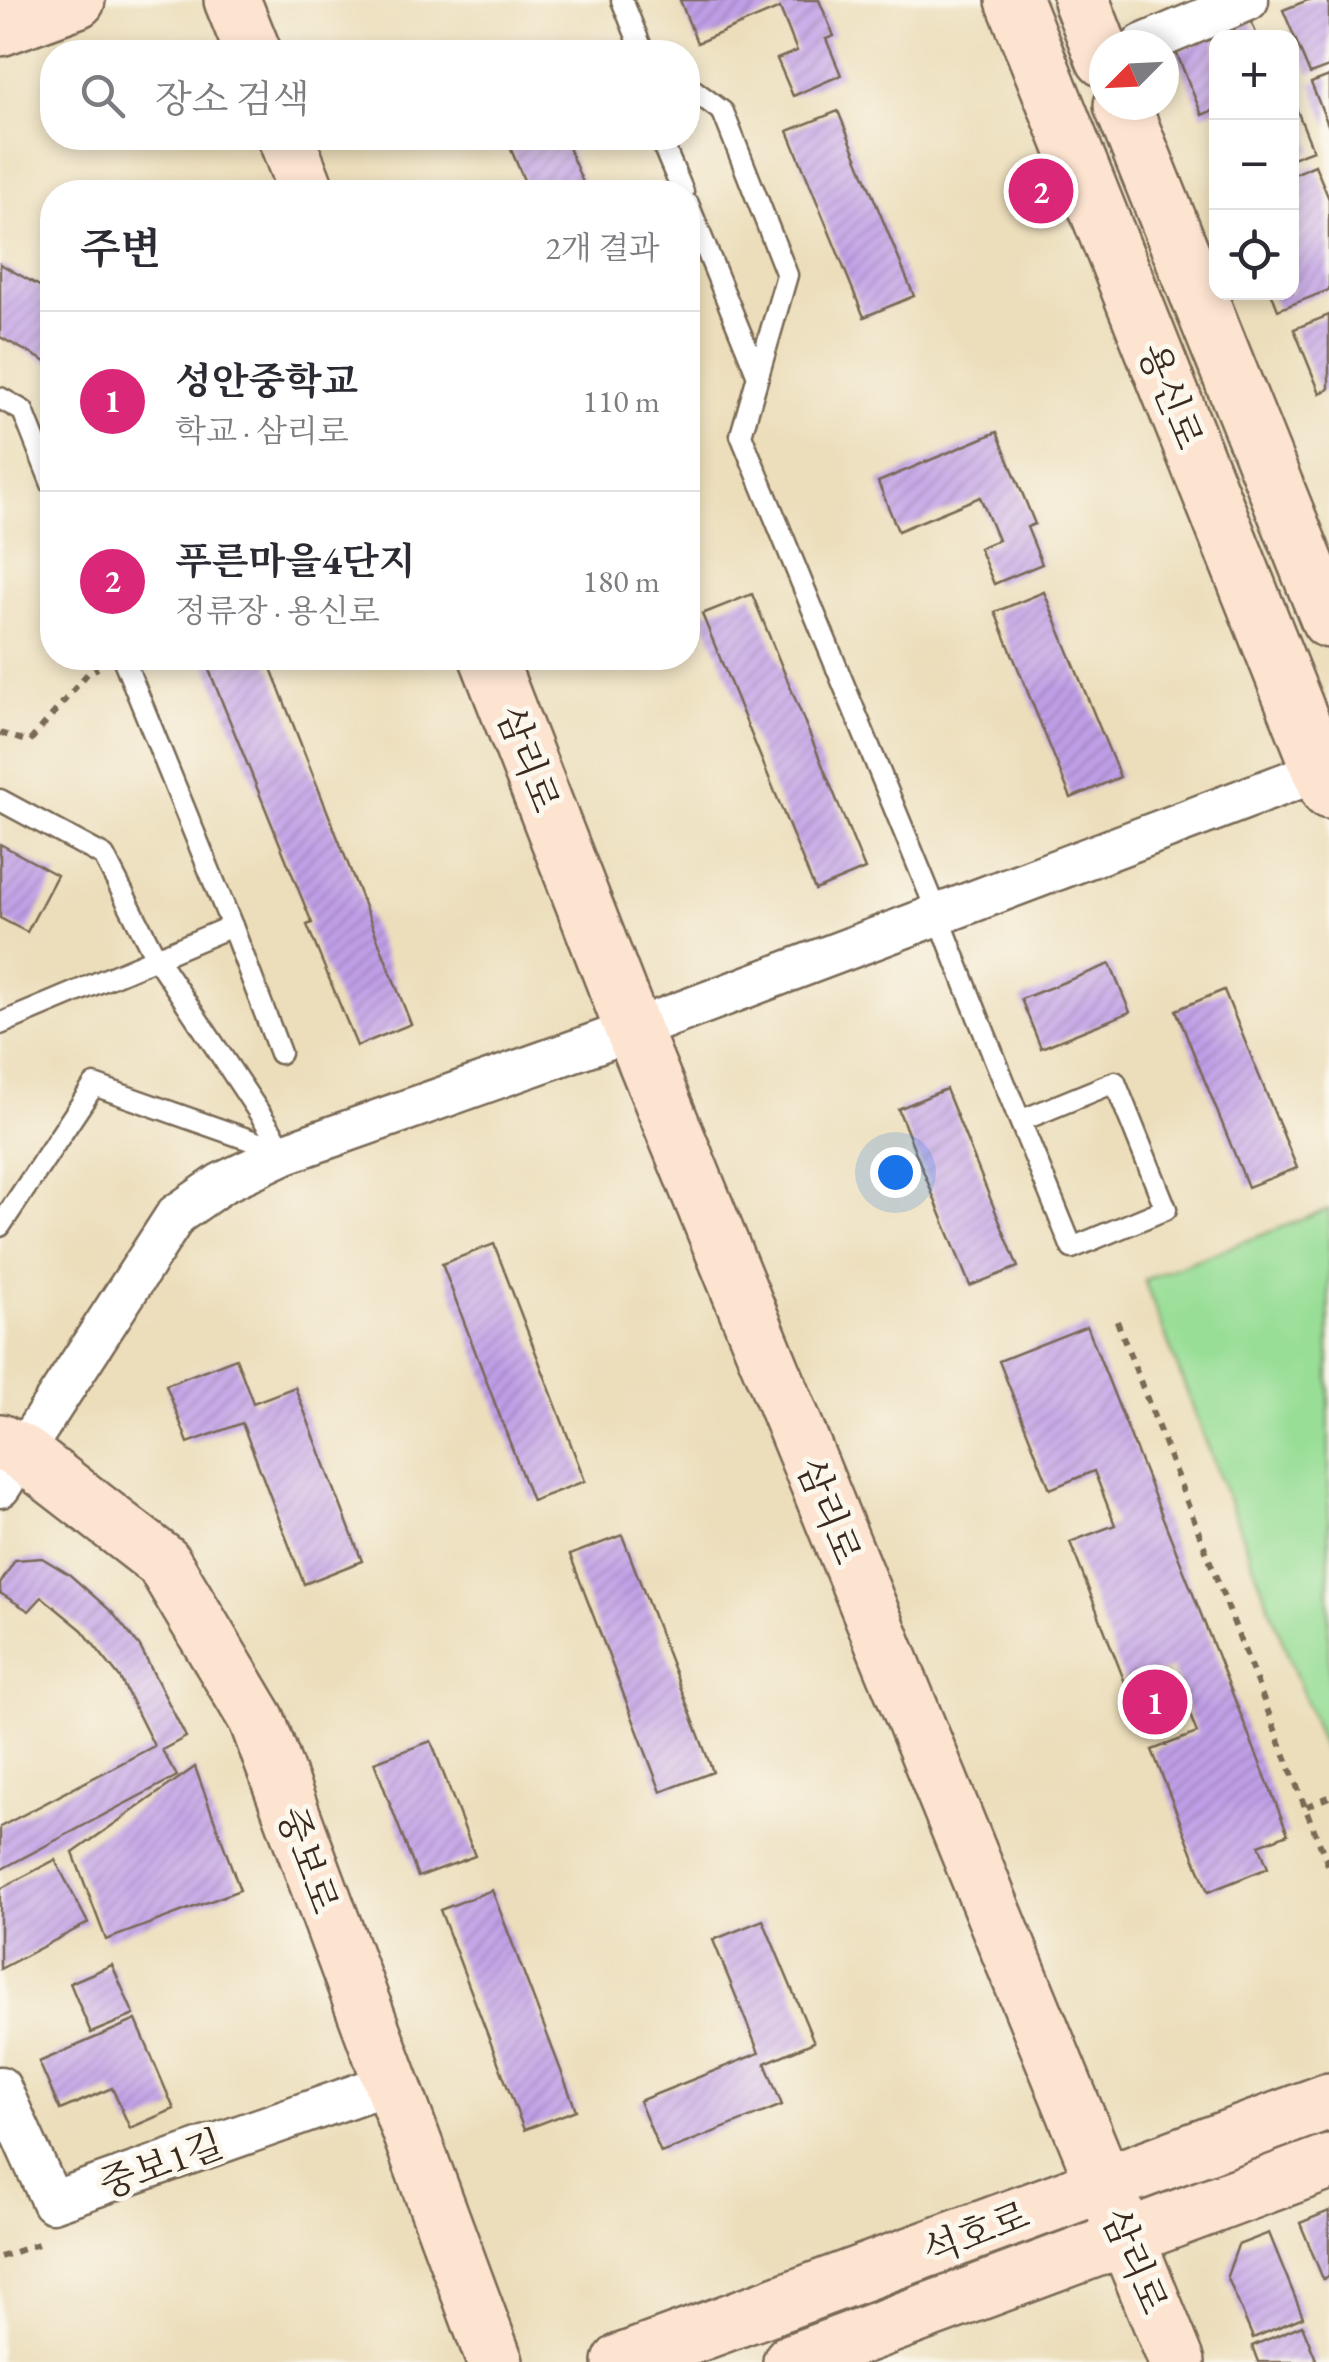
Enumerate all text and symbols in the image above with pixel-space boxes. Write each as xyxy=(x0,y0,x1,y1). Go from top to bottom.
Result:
north arrow xyxy=(1089,30,1179,120)
map controls xyxy=(1209,30,1299,300)
button: + xyxy=(1209,30,1299,120)
search box xyxy=(40,40,700,150)
icon: search xyxy=(75,68,130,123)
text: 장소 검색 xyxy=(155,74,309,123)
button: − xyxy=(1209,120,1299,210)
pin: 2 xyxy=(1008,154,1074,228)
button: locate xyxy=(1209,210,1299,300)
text: 주변 xyxy=(80,221,161,276)
text: 2개 결과 xyxy=(546,227,660,269)
street label: 용신로 xyxy=(1128,336,1215,456)
text: 성안중학교 xyxy=(175,356,359,405)
text: 1 xyxy=(104,380,121,422)
text: 110 m xyxy=(583,380,660,422)
text: 학교 · 삼리로 xyxy=(175,410,349,452)
text: 푸른마을4단지 xyxy=(175,536,415,585)
text: 2 xyxy=(104,560,121,602)
text: 180 m xyxy=(583,560,660,602)
text: 정류장 · 용신로 xyxy=(175,590,380,632)
street label: 삼리로 xyxy=(486,699,571,819)
your location xyxy=(870,1147,921,1198)
street label: 삼리로 xyxy=(786,1451,873,1571)
pin: 1 xyxy=(1122,1664,1188,1740)
street label: 중보로 xyxy=(267,1800,350,1920)
street label: 중보1길 xyxy=(92,2119,230,2209)
street label: 석호로 xyxy=(916,2190,1036,2275)
street label: 삼리로 xyxy=(1091,2201,1180,2321)

